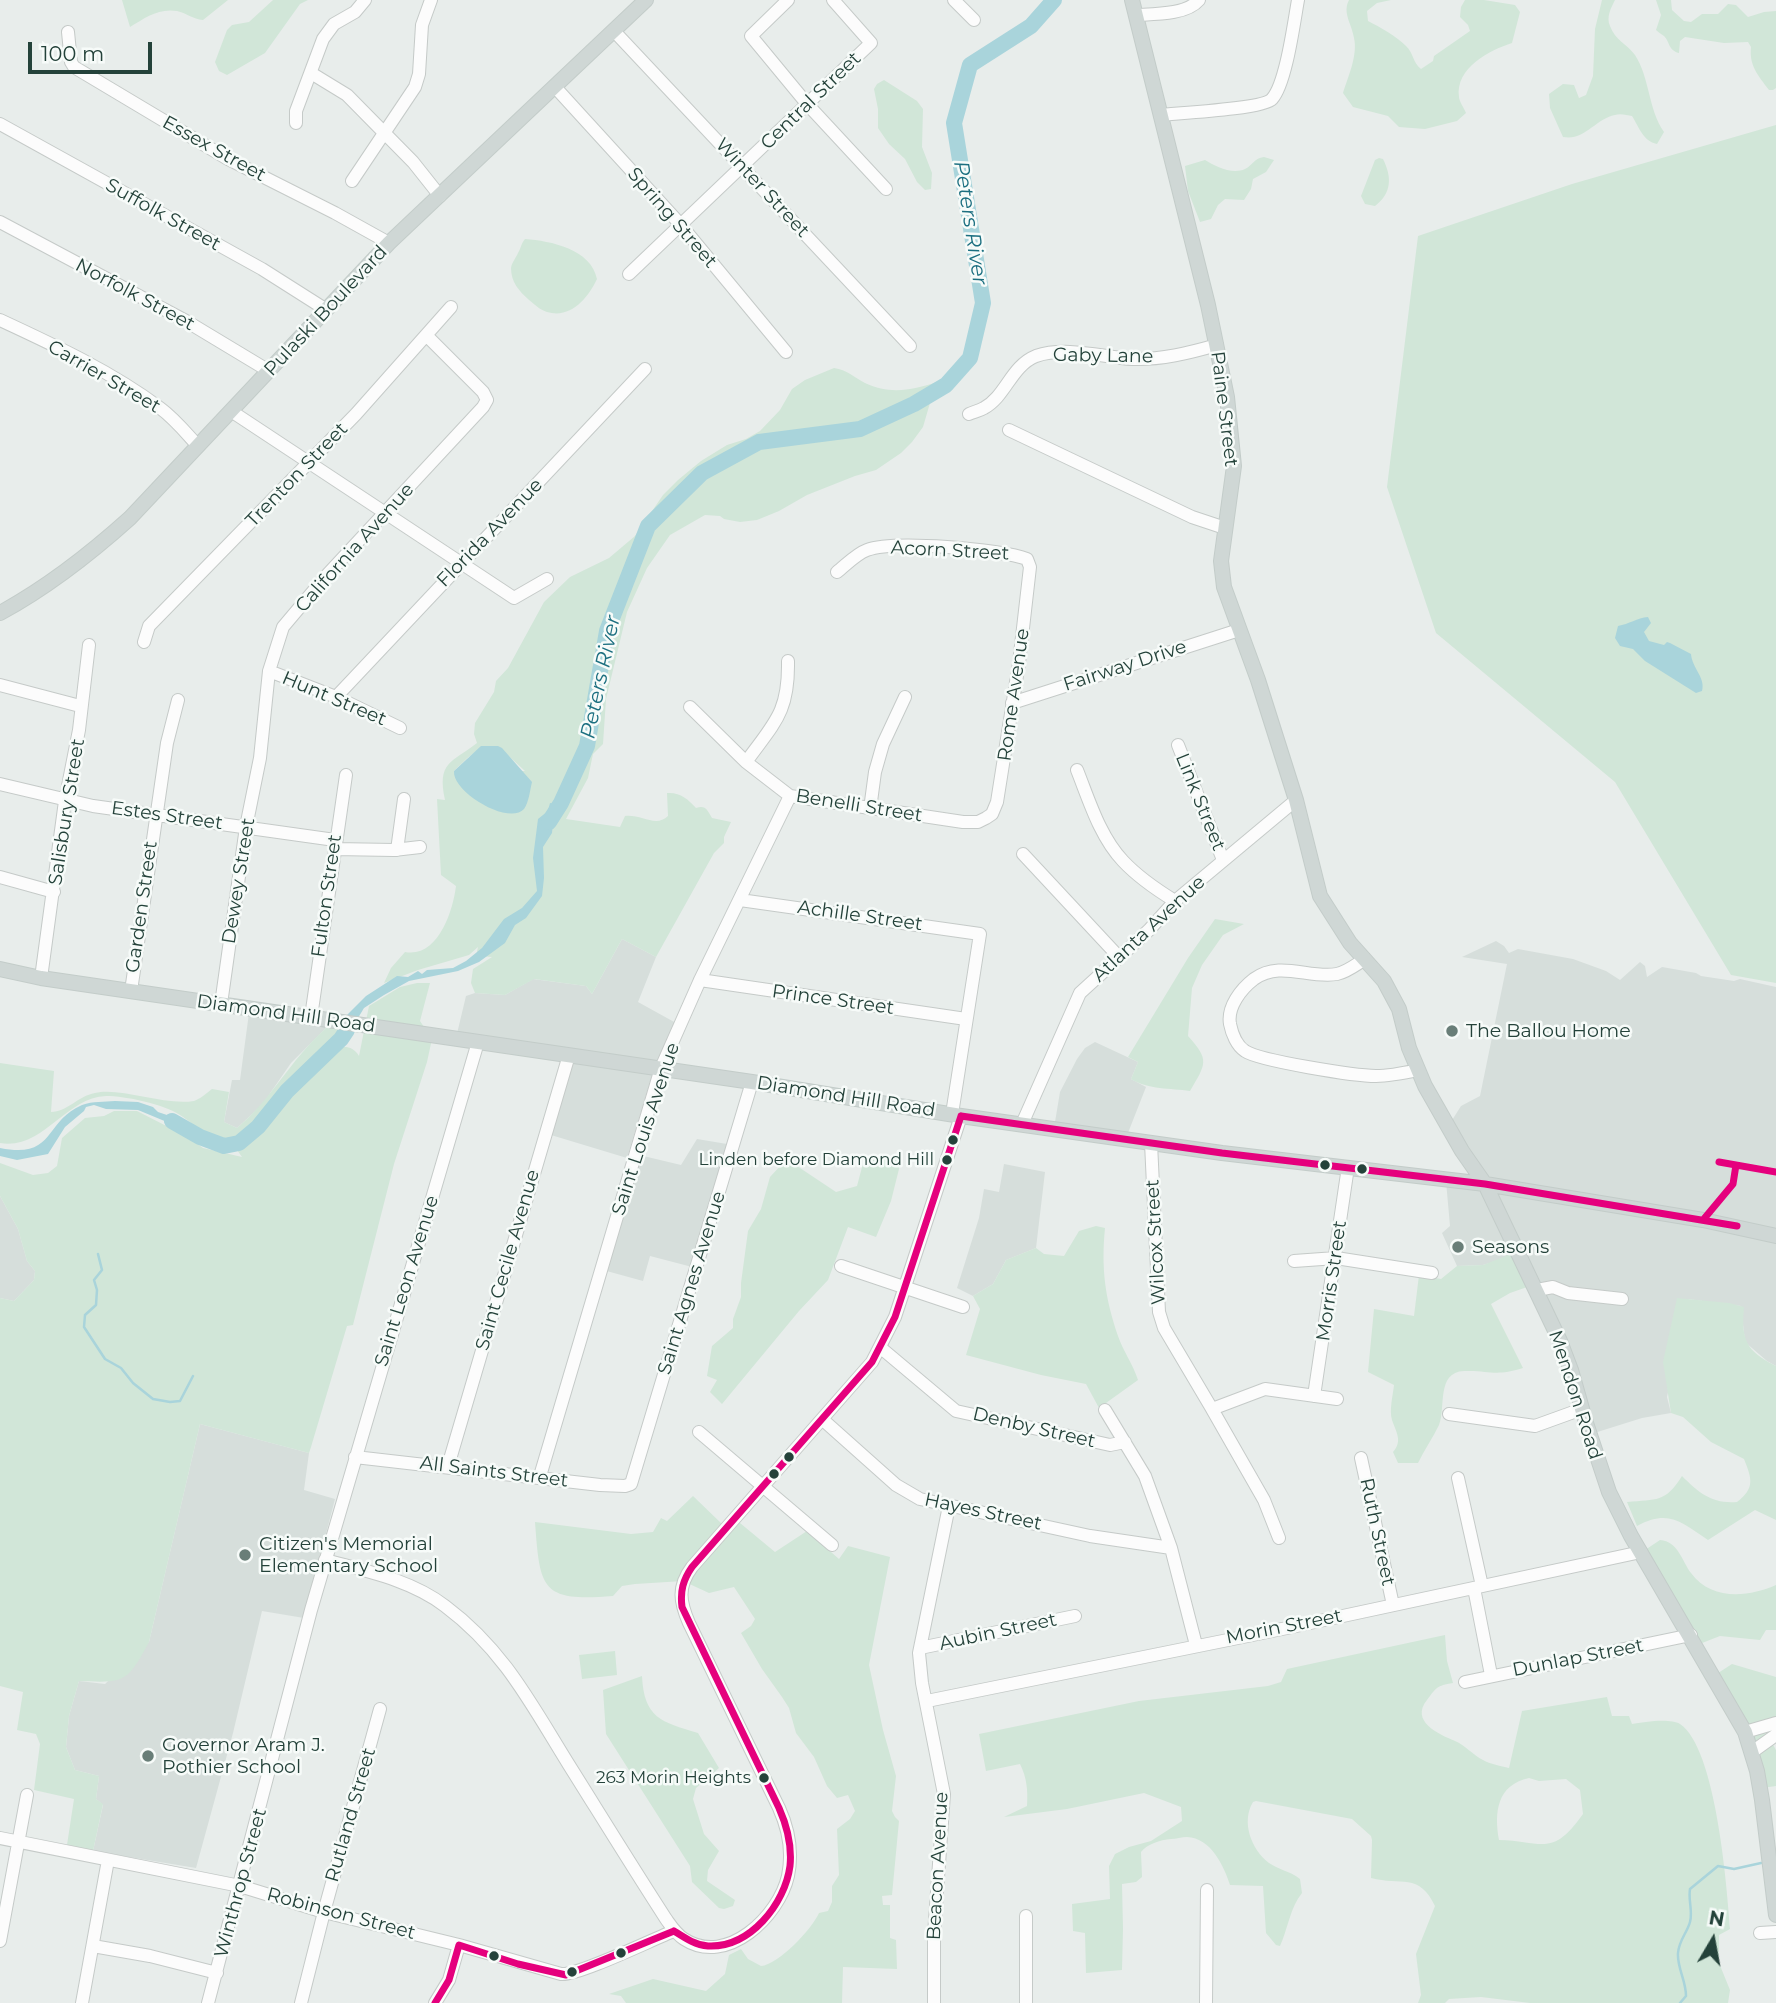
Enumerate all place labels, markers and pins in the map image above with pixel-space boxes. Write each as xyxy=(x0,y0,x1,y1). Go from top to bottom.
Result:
place label: The Ballou Home xyxy=(1466,1020,1631,1042)
marker: The Ballou Home xyxy=(1444,1023,1460,1039)
unlabelled marker xyxy=(946,1133,960,1147)
place label: Linden before Diamond Hill xyxy=(698,1150,934,1170)
marker: Linden before Diamond Hill xyxy=(940,1153,954,1167)
unlabelled marker xyxy=(1318,1158,1332,1172)
unlabelled marker xyxy=(1355,1162,1369,1176)
place label: Seasons xyxy=(1472,1236,1549,1258)
marker: Seasons xyxy=(1450,1239,1466,1255)
unlabelled marker xyxy=(782,1450,796,1464)
unlabelled marker xyxy=(767,1467,781,1481)
place label: Citizen's Memorial Elementary School xyxy=(259,1533,438,1577)
marker: Citizen's Memorial Elementary School xyxy=(237,1547,253,1563)
place label: Governor Aram J. Pothier School xyxy=(162,1734,325,1778)
marker: Governor Aram J. Pothier School xyxy=(140,1748,156,1764)
place label: 263 Morin Heights xyxy=(596,1768,751,1788)
marker: 263 Morin Heights xyxy=(757,1771,771,1785)
unlabelled marker xyxy=(614,1946,628,1960)
unlabelled marker xyxy=(487,1949,501,1963)
unlabelled marker xyxy=(565,1965,579,1979)

